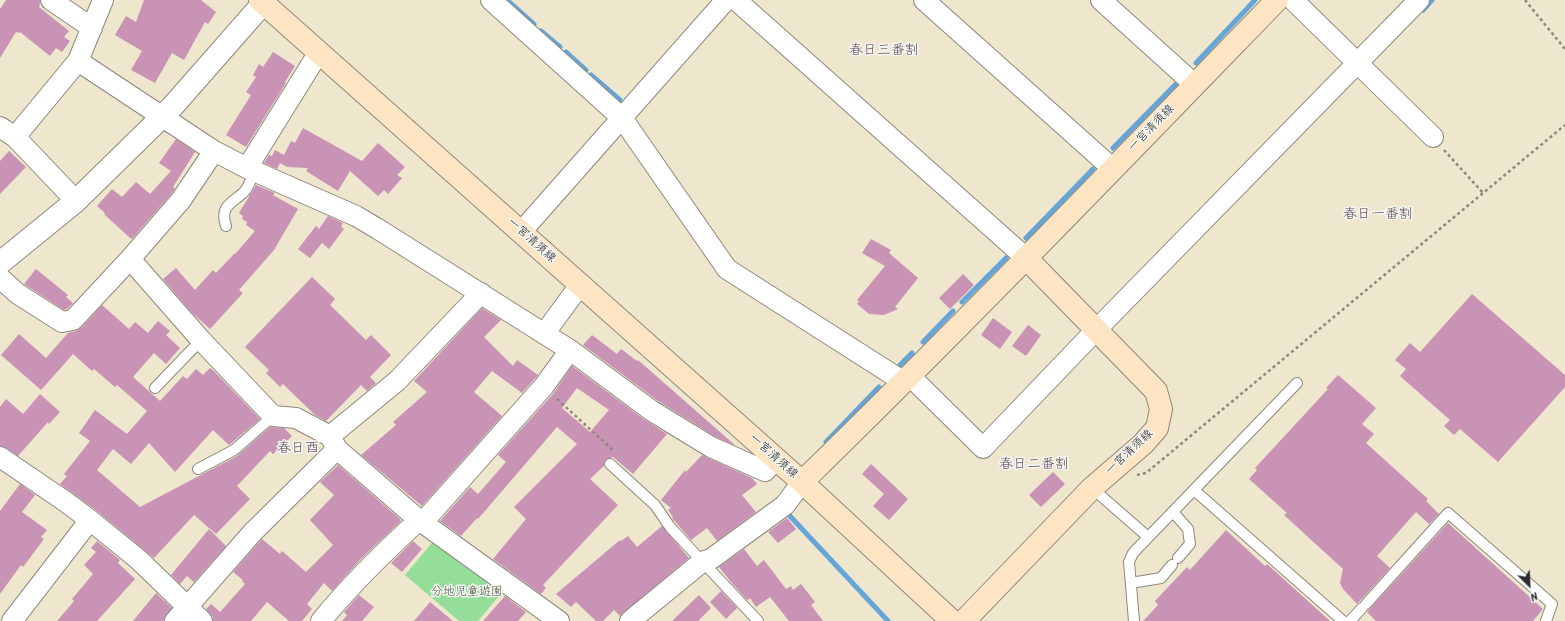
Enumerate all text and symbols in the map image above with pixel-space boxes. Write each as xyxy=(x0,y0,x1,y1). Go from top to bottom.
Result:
district label: 春日三番割 xyxy=(849,44,919,60)
street label: 一宮清須線 xyxy=(1126,102,1178,156)
district label: 春日一番割 xyxy=(1343,208,1413,224)
street label: 一宮清須線 xyxy=(504,216,558,266)
street label: 一宮清須線 xyxy=(1103,427,1157,479)
street label: 一宮清須線 xyxy=(746,432,800,482)
district label: 春日酉 xyxy=(277,442,319,458)
district label: 春日二番割 xyxy=(999,458,1069,474)
north arrow xyxy=(1509,565,1549,605)
park label: 分地児童遊園 xyxy=(431,586,503,600)
text: N xyxy=(1527,586,1541,606)

